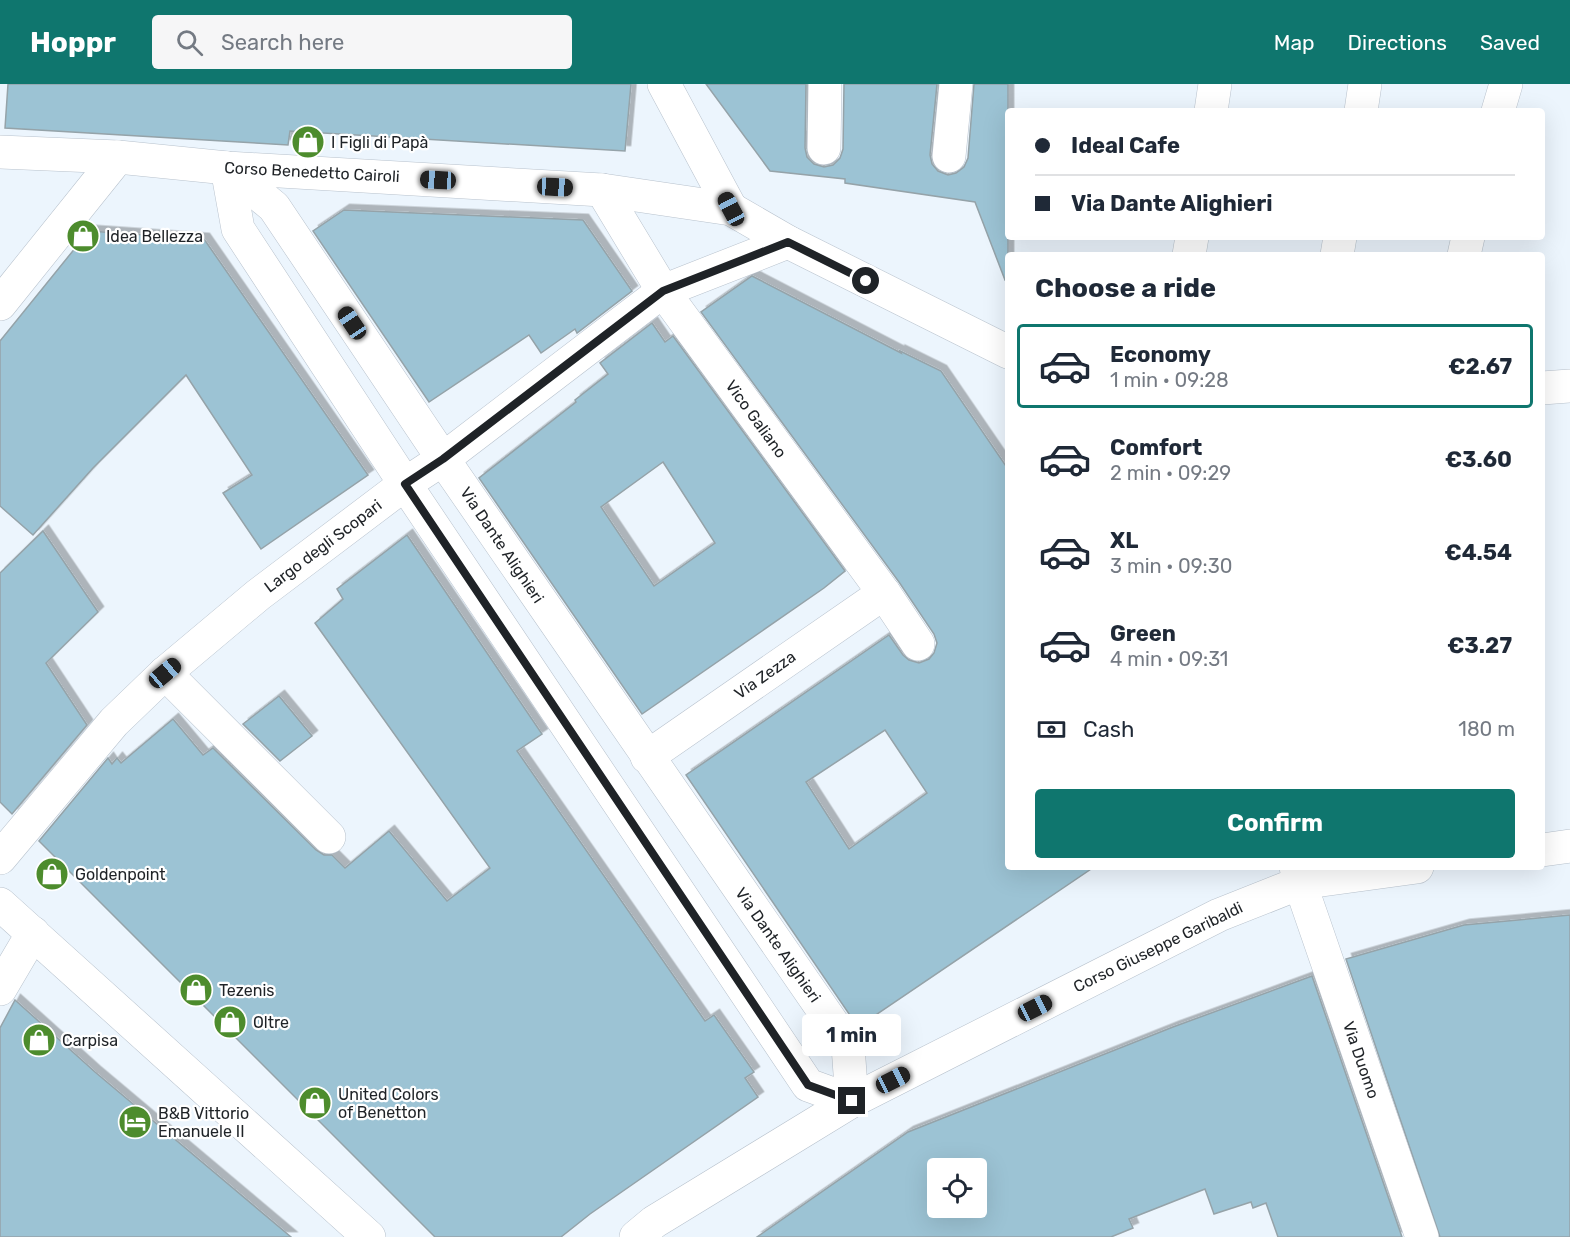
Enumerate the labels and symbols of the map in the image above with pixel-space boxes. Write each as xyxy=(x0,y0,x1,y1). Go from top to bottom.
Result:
shop icon: I Figli di Papà xyxy=(290,124,326,160)
place label: I Figli di Papà xyxy=(331,133,428,152)
street label: Corso Benedetto Cairoli xyxy=(224,158,400,186)
car xyxy=(420,170,456,190)
car xyxy=(537,177,573,197)
car xyxy=(715,189,747,229)
shop icon: Idea Bellezza xyxy=(65,218,101,254)
place label: Idea Bellezza xyxy=(106,227,203,246)
route start xyxy=(852,267,879,294)
car xyxy=(334,303,370,343)
street label: Vico Galiano xyxy=(721,376,791,462)
street label: Via Dante Alighieri xyxy=(456,483,548,607)
street label: Largo degli Scopari xyxy=(260,496,386,596)
street label: Via Zezza xyxy=(731,647,799,703)
car xyxy=(145,655,185,691)
shop icon: Goldenpoint xyxy=(34,856,70,892)
place label: Goldenpoint xyxy=(75,865,166,884)
street label: Via Dante Alighieri xyxy=(731,884,825,1006)
street label: Corso Giuseppe Garibaldi xyxy=(1070,898,1246,996)
shop icon: Tezenis xyxy=(178,972,214,1008)
place label: Tezenis xyxy=(219,981,274,1000)
car xyxy=(1015,992,1055,1024)
shop icon: Oltre xyxy=(212,1004,248,1040)
place label: Oltre xyxy=(253,1013,289,1032)
callout: 1 min xyxy=(802,1014,902,1056)
street label: Via Duomo xyxy=(1339,1019,1383,1101)
shop icon: Carpisa xyxy=(21,1022,57,1058)
place label: Carpisa xyxy=(62,1031,118,1050)
car xyxy=(873,1064,913,1096)
shop icon: United Colors of Benetton xyxy=(297,1085,333,1121)
place label: United Colors of Benetton xyxy=(338,1085,439,1122)
route end xyxy=(838,1087,865,1114)
hotel icon: B&B Vittorio Emanuele II xyxy=(117,1104,153,1140)
place label: B&B Vittorio Emanuele II xyxy=(158,1104,249,1141)

